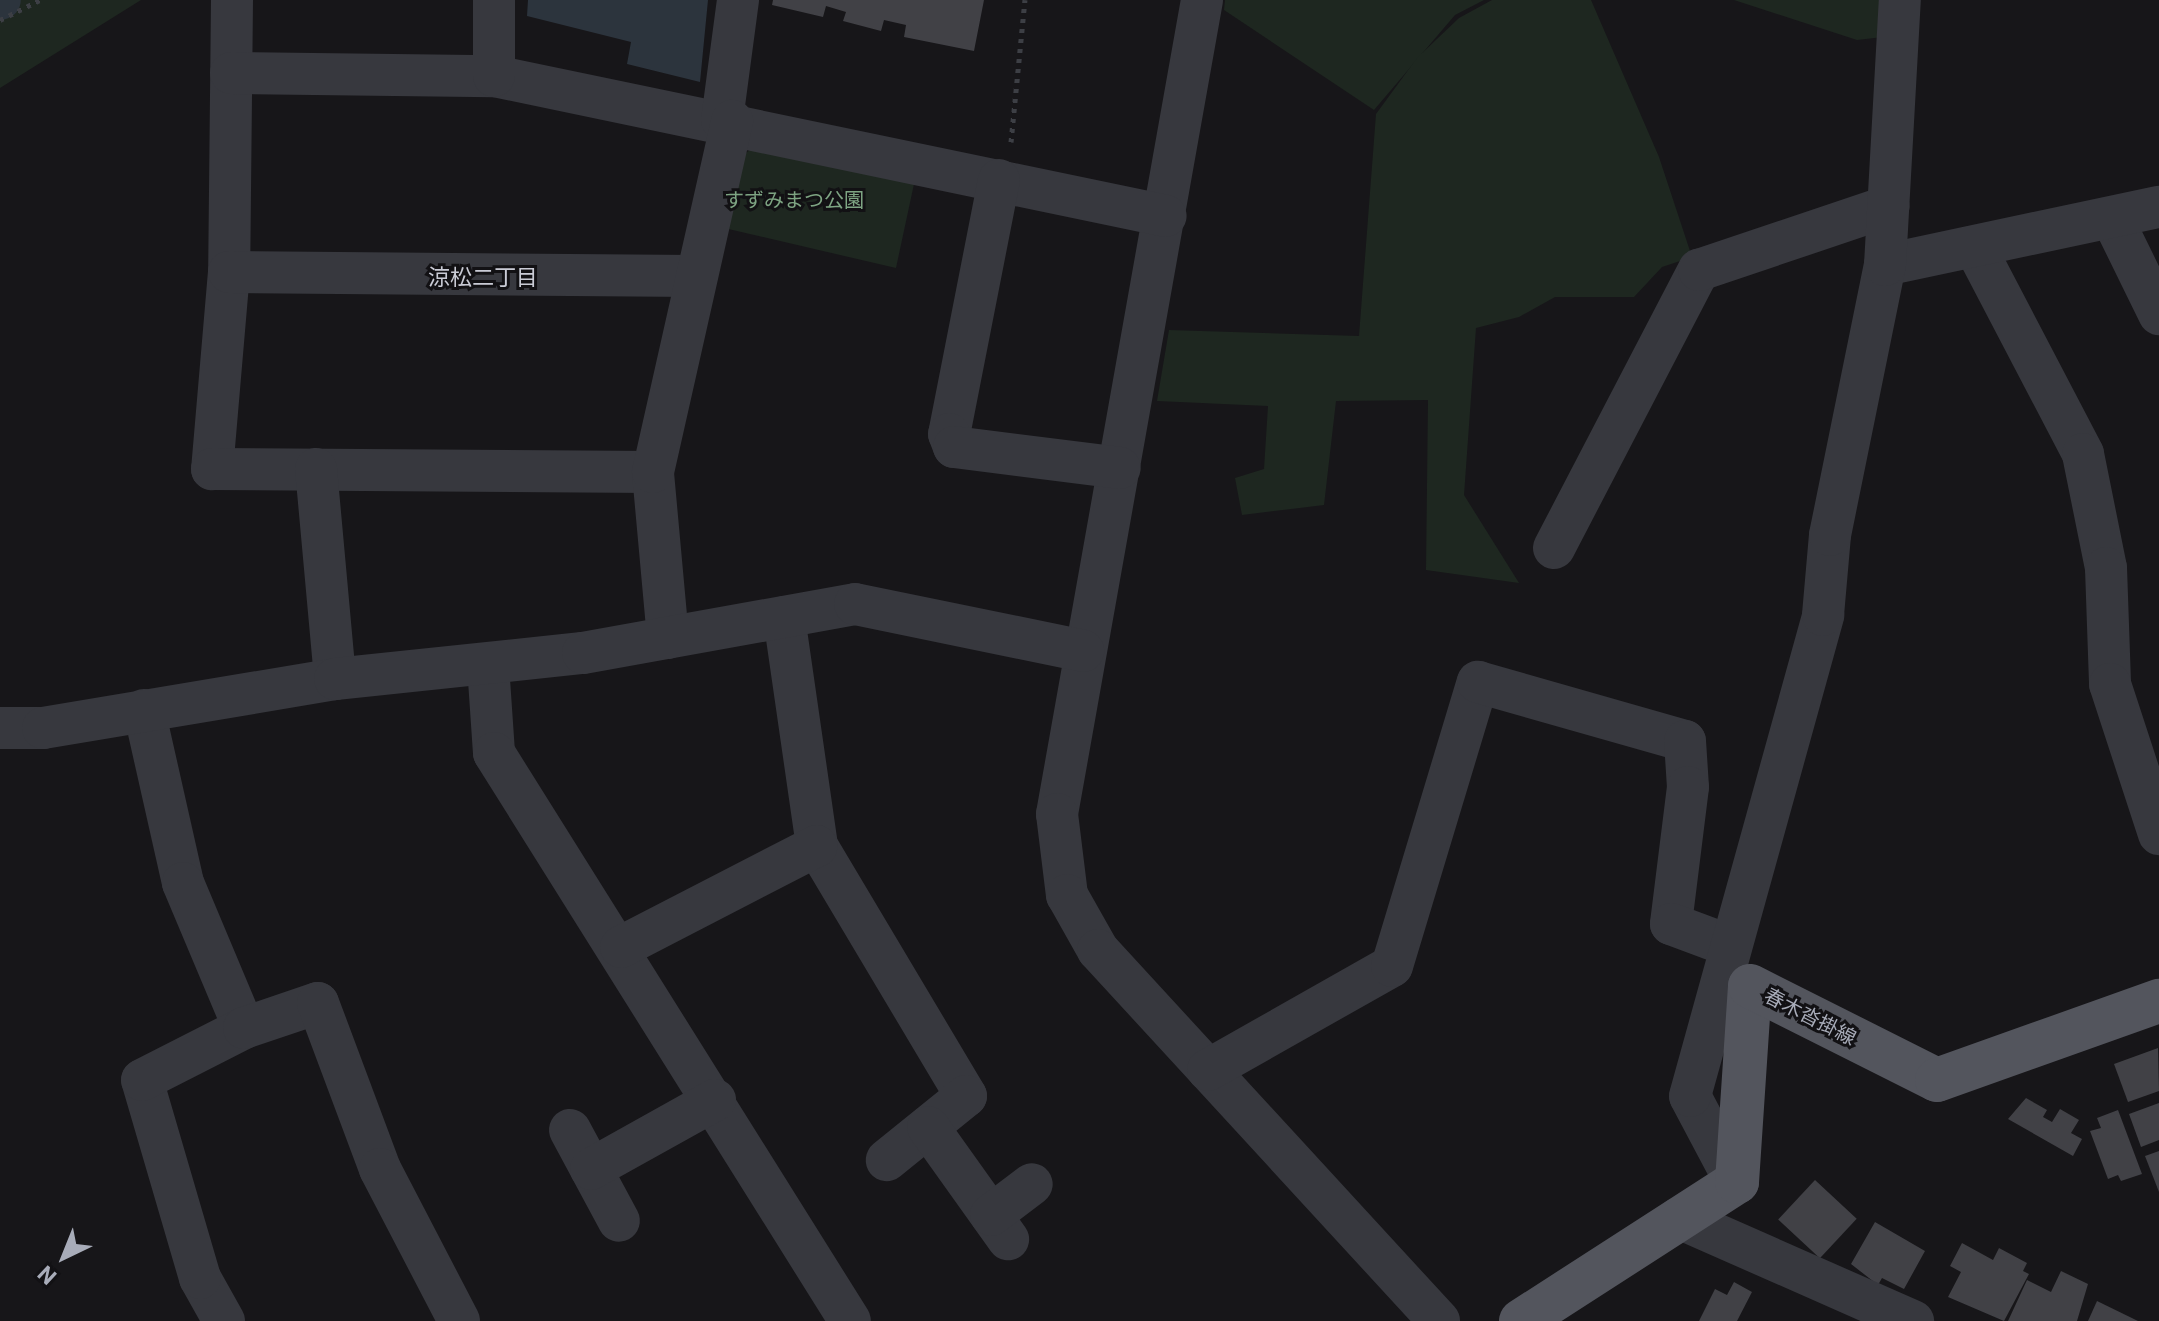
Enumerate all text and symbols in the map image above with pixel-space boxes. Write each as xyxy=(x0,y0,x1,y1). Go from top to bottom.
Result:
park label: すずみまつ公園 xyxy=(724,188,864,212)
district label: 涼松二丁目 xyxy=(428,265,538,291)
street label: 春木沓掛線 xyxy=(1760,984,1860,1050)
north arrow xyxy=(24,1217,104,1297)
text: N xyxy=(33,1260,61,1289)

